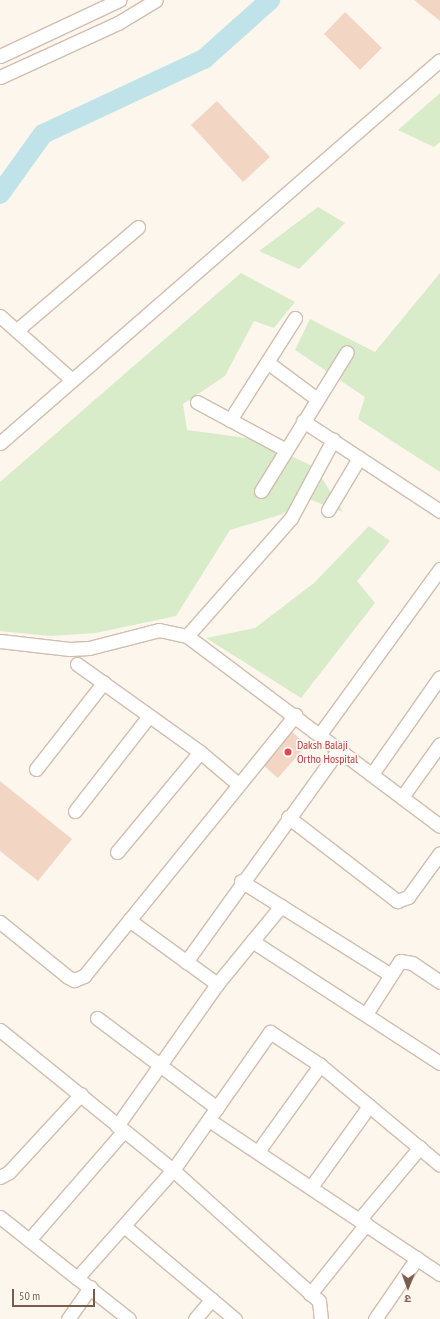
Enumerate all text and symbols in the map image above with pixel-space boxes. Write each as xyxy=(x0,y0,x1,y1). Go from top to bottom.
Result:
place label: Daksh Balaji Ortho Hospital xyxy=(297,738,358,766)
marker: Daksh Balaji Ortho Hospital xyxy=(282,746,294,758)
north arrow xyxy=(388,1267,428,1307)
scale bar xyxy=(14,1281,97,1307)
text: 50 m xyxy=(19,1288,40,1303)
text: उ xyxy=(404,1292,411,1306)

